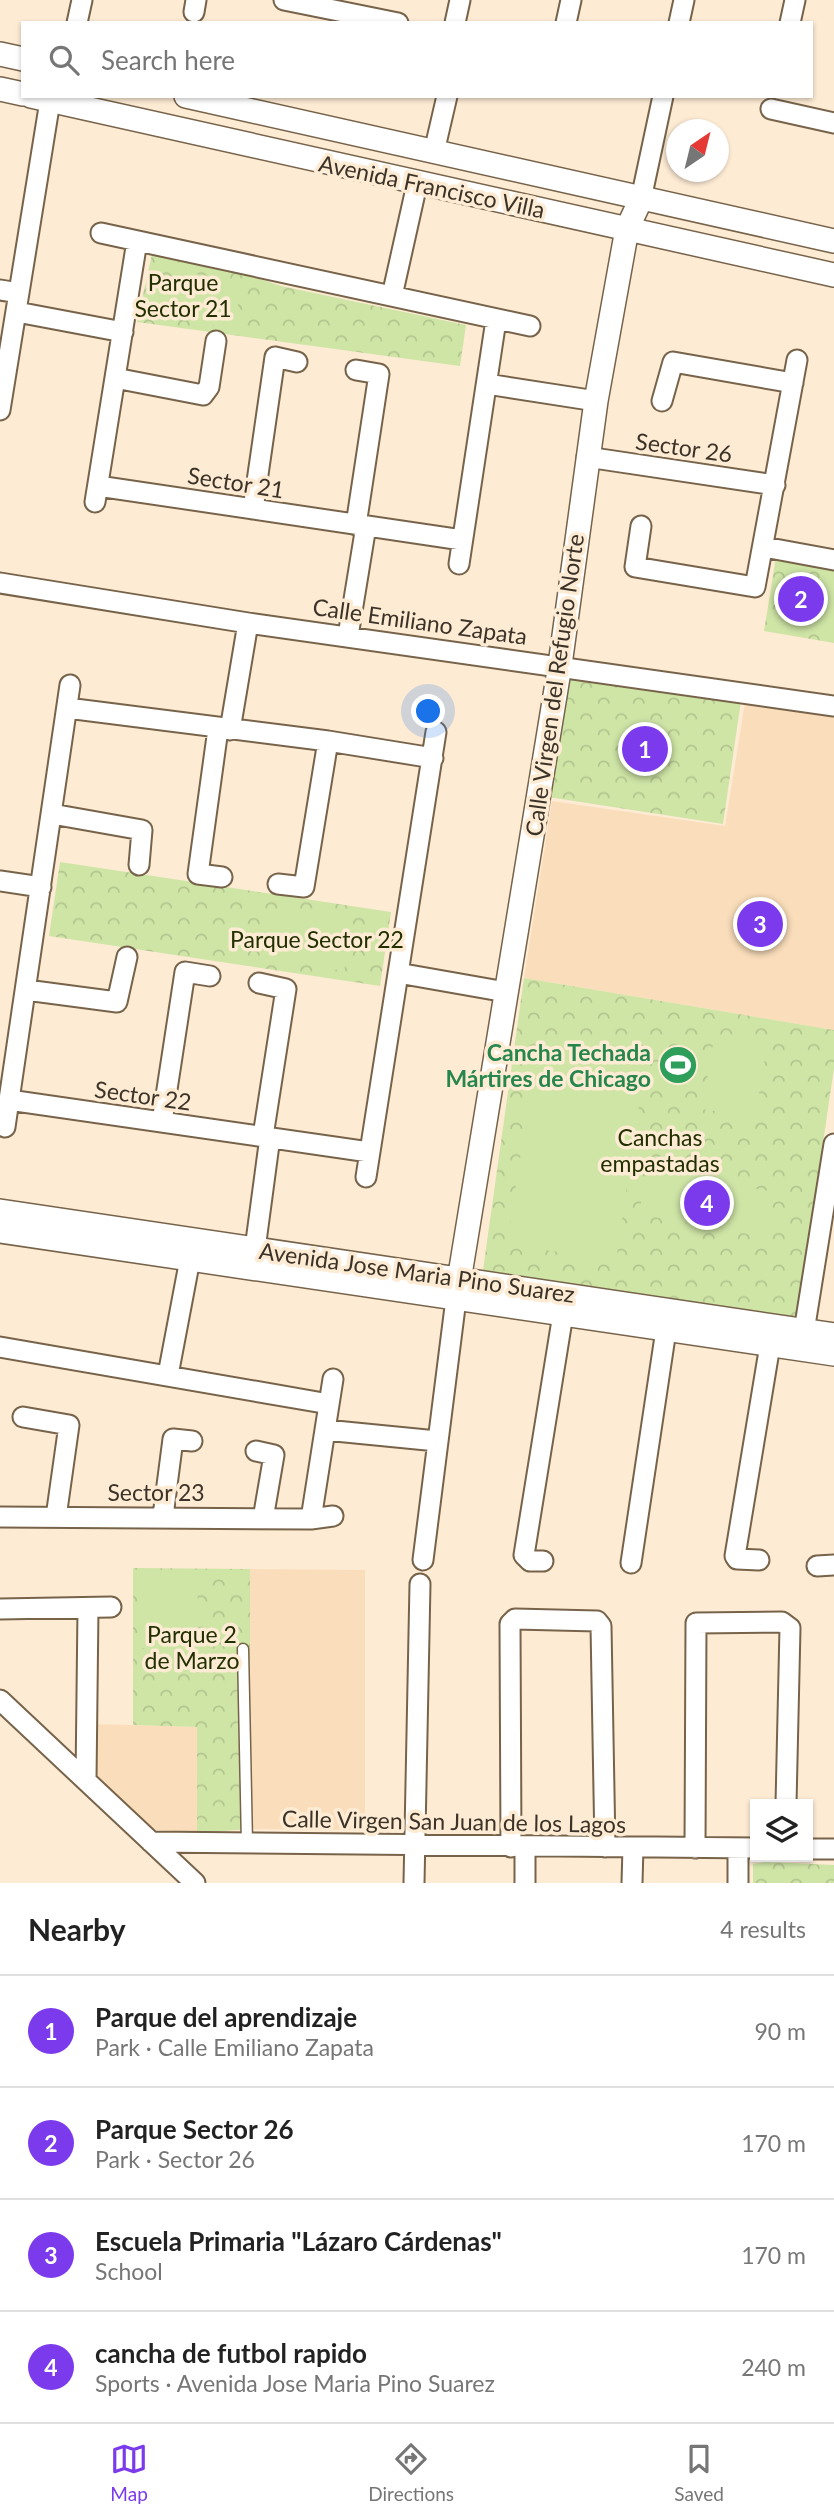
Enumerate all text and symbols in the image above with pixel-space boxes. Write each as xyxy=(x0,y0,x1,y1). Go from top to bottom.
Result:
search box xyxy=(21,21,813,98)
icon: search xyxy=(45,41,83,79)
text: Search here xyxy=(101,44,235,76)
north arrow xyxy=(666,119,729,182)
street label: Avenida Francisco Villa xyxy=(317,148,547,224)
park label: Parque Sector 21 xyxy=(134,268,232,322)
street label: Sector 26 xyxy=(634,426,734,468)
street label: Sector 21 xyxy=(186,461,286,503)
street label: Calle Virgen del Refugio Norte xyxy=(519,532,589,838)
pin: 2 xyxy=(778,573,824,625)
street label: Calle Emiliano Zapata xyxy=(311,592,529,650)
your location xyxy=(411,694,445,728)
pin: 1 xyxy=(622,723,668,775)
pin: 3 xyxy=(737,898,783,950)
park label: Parque Sector 22 xyxy=(230,925,404,953)
place label: Cancha Techada Mártires de Chicago xyxy=(445,1038,651,1092)
sports icon: Cancha Techada Mártires de Chicago xyxy=(657,1044,699,1086)
street label: Sector 22 xyxy=(93,1074,193,1116)
park label: Canchas empastadas xyxy=(600,1123,720,1177)
pin: 4 xyxy=(684,1177,730,1229)
street label: Avenida Jose Maria Pino Suarez xyxy=(258,1236,576,1308)
street label: Sector 23 xyxy=(107,1478,205,1506)
park label: Parque 2 de Marzo xyxy=(145,1620,239,1674)
map controls xyxy=(750,1799,813,1862)
button: layers xyxy=(750,1799,813,1862)
street label: Calle Virgen San Juan de los Lagos xyxy=(282,1804,626,1838)
text: Nearby xyxy=(28,1911,126,1947)
text: 4 results xyxy=(720,1915,806,1943)
text: Parque del aprendizaje xyxy=(95,2001,357,2033)
text: 1 xyxy=(44,2017,58,2045)
text: 90 m xyxy=(755,2017,806,2045)
text: Park · Calle Emiliano Zapata xyxy=(95,2033,374,2061)
text: Parque Sector 26 xyxy=(95,2113,294,2145)
text: 2 xyxy=(44,2129,58,2157)
text: 170 m xyxy=(741,2129,806,2157)
text: Park · Sector 26 xyxy=(95,2145,255,2173)
text: Escuela Primaria "Lázaro Cárdenas" xyxy=(95,2225,502,2257)
text: 3 xyxy=(44,2241,58,2269)
text: 170 m xyxy=(741,2241,806,2269)
text: School xyxy=(95,2257,163,2285)
text: cancha de futbol rapido xyxy=(95,2337,367,2369)
text: 4 xyxy=(44,2353,58,2381)
text: 240 m xyxy=(741,2353,806,2381)
text: Sports · Avenida Jose Maria Pino Suarez xyxy=(95,2369,495,2397)
tab: Map xyxy=(110,2440,148,2505)
tab: Directions xyxy=(368,2440,454,2505)
tab: Saved xyxy=(674,2440,724,2505)

